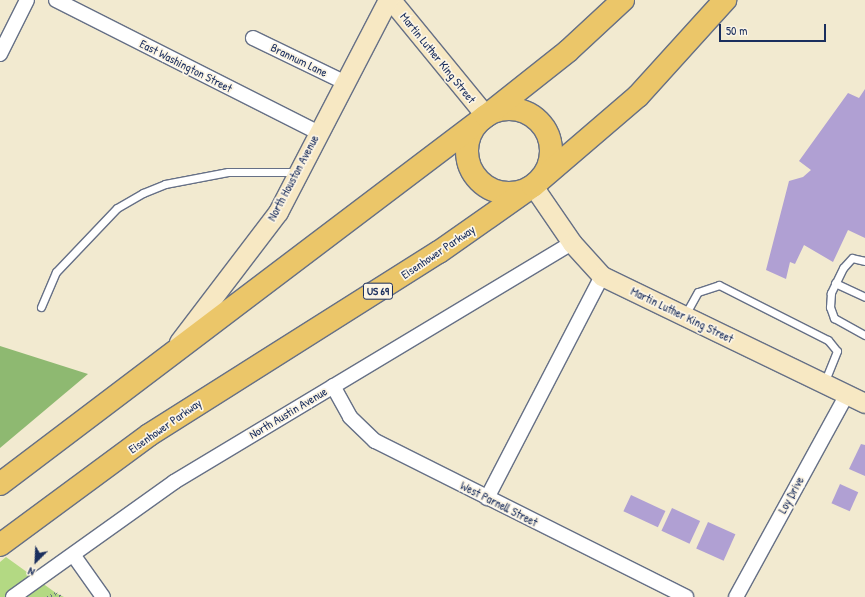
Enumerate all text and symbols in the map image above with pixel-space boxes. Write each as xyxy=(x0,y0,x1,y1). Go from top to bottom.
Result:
street label: Martin Luther King Street xyxy=(397,10,479,106)
scale bar xyxy=(721,16,828,42)
text: 50 m xyxy=(726,22,747,39)
street label: East Washington Street xyxy=(137,36,235,96)
street label: Brannum Lane xyxy=(268,40,330,80)
street label: North Houston Avenue xyxy=(264,133,322,223)
street label: Eisenhower Parkway xyxy=(398,222,478,282)
road number: US 69 xyxy=(362,282,394,300)
street label: Martin Luther King Street xyxy=(628,284,736,346)
street label: North Austin Avenue xyxy=(246,384,330,442)
street label: Eisenhower Parkway xyxy=(126,395,204,457)
street label: Loy Drive xyxy=(775,474,807,516)
street label: West Parnell Street xyxy=(458,478,540,530)
north arrow xyxy=(16,541,56,581)
text: N xyxy=(26,564,37,580)

